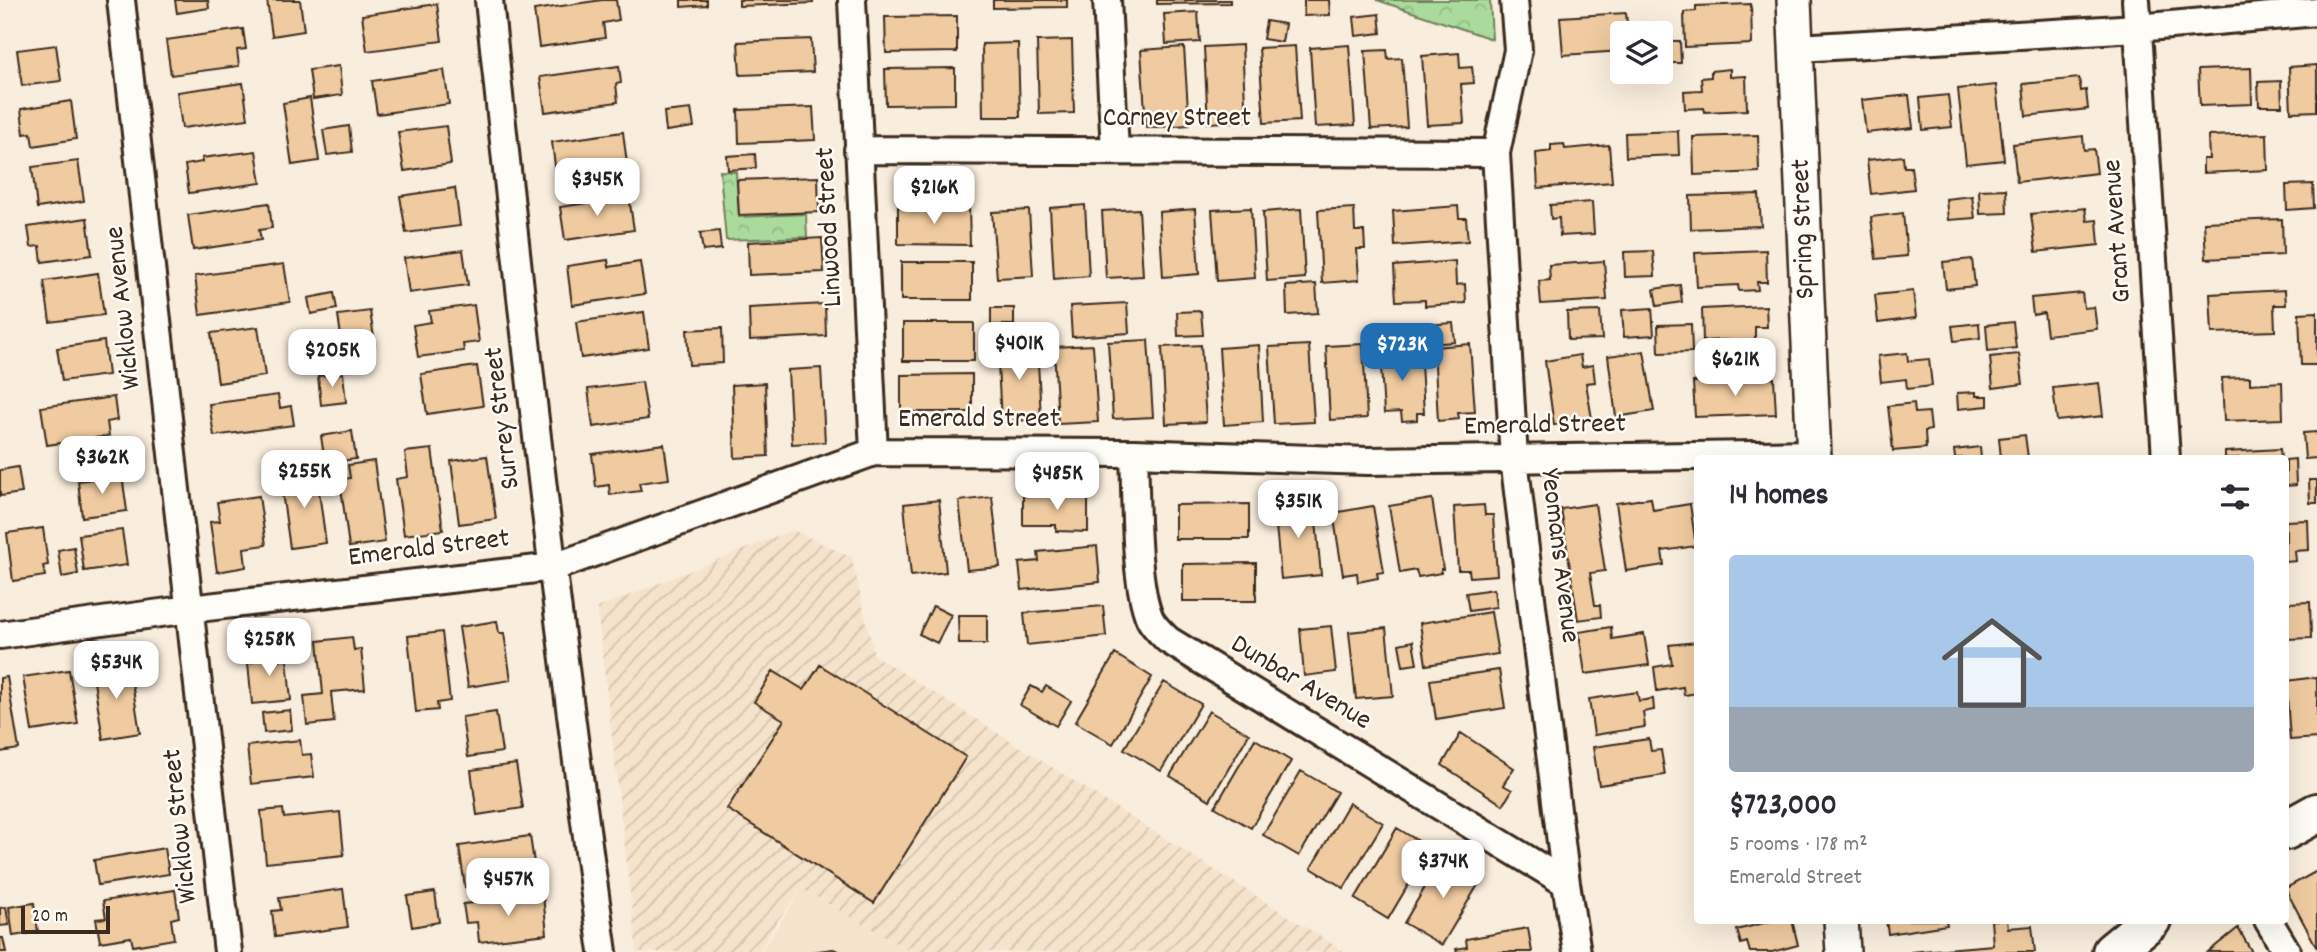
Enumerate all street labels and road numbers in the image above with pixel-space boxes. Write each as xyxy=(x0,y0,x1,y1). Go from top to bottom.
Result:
street label: Carney Street xyxy=(1103,100,1251,140)
street label: Linwood Street xyxy=(807,146,855,308)
street label: Spring Street xyxy=(1783,158,1827,300)
street label: Grant Avenue xyxy=(2094,158,2144,304)
street label: Wicklow Avenue xyxy=(97,224,153,392)
street label: Surrey Street xyxy=(475,344,533,492)
street label: Emerald Street xyxy=(898,401,1060,441)
street label: Emerald Street xyxy=(1464,406,1626,448)
street label: Yeomans Avenue xyxy=(1527,467,1589,645)
street label: Emerald Street xyxy=(346,520,512,580)
street label: Dunbar Avenue xyxy=(1222,626,1378,742)
street label: Wicklow Street xyxy=(154,747,210,905)

